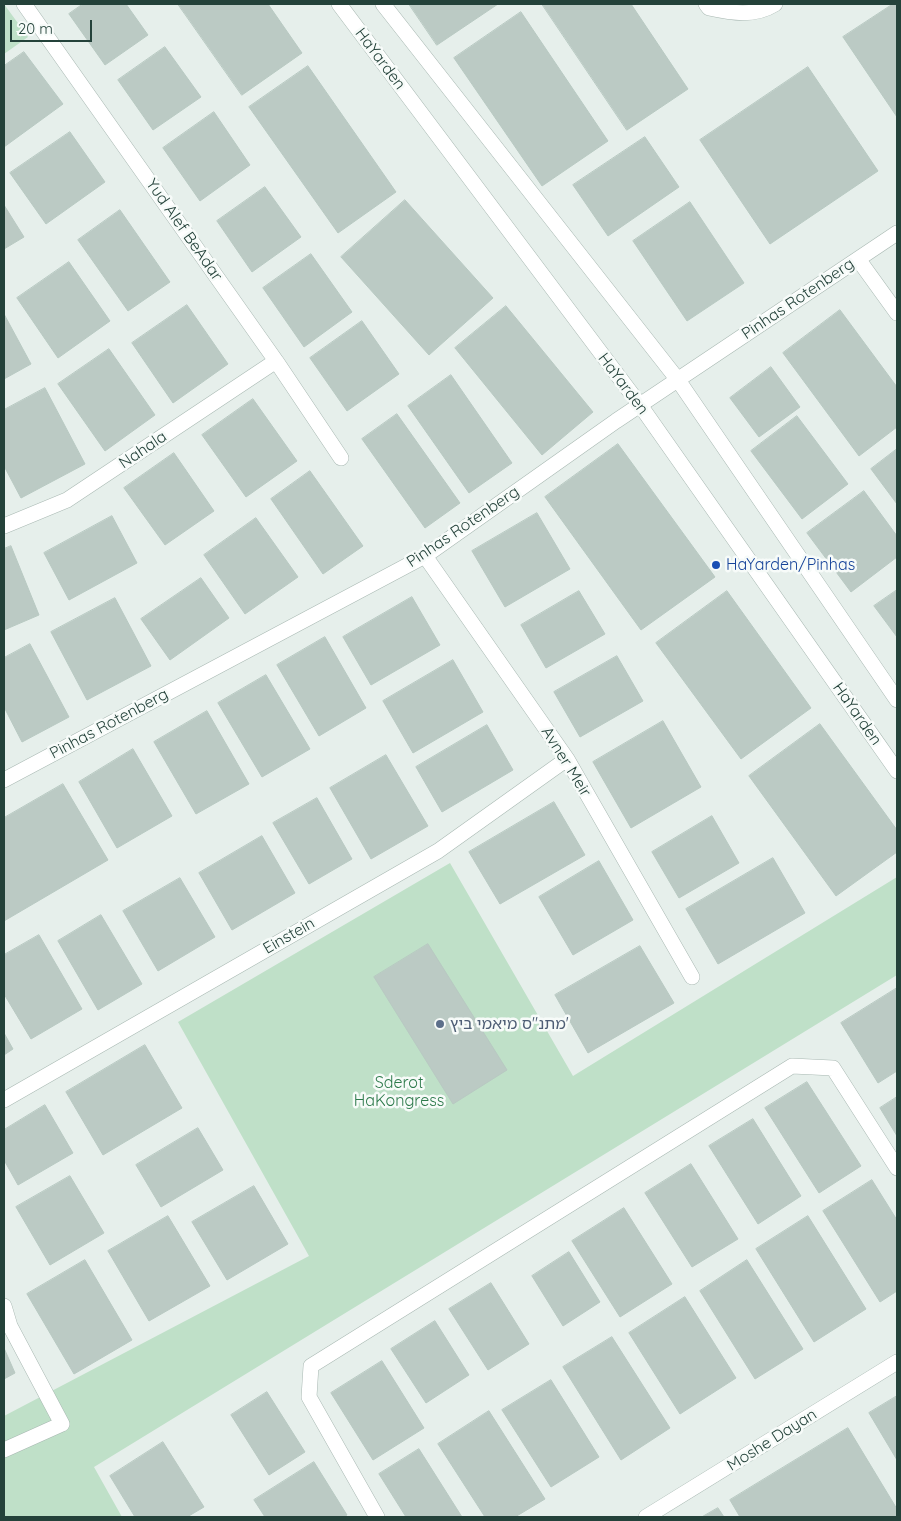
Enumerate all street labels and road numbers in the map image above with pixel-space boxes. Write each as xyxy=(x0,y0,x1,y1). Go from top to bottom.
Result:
street label: HaYarden xyxy=(351,24,409,94)
street label: Yud Alef BeAdar xyxy=(142,175,226,285)
street label: Pinhas Rotenberg xyxy=(738,254,858,344)
street label: HaYarden xyxy=(594,349,652,419)
street label: Nahala xyxy=(115,427,171,473)
street label: Pinhas Rotenberg xyxy=(403,482,523,572)
street label: HaYarden xyxy=(828,679,886,749)
street label: Pinhas Rotenberg xyxy=(46,685,172,763)
street label: Avner Meir xyxy=(537,723,595,801)
street label: Einstein xyxy=(260,914,318,958)
street label: Moshe Dayan xyxy=(724,1405,820,1475)

